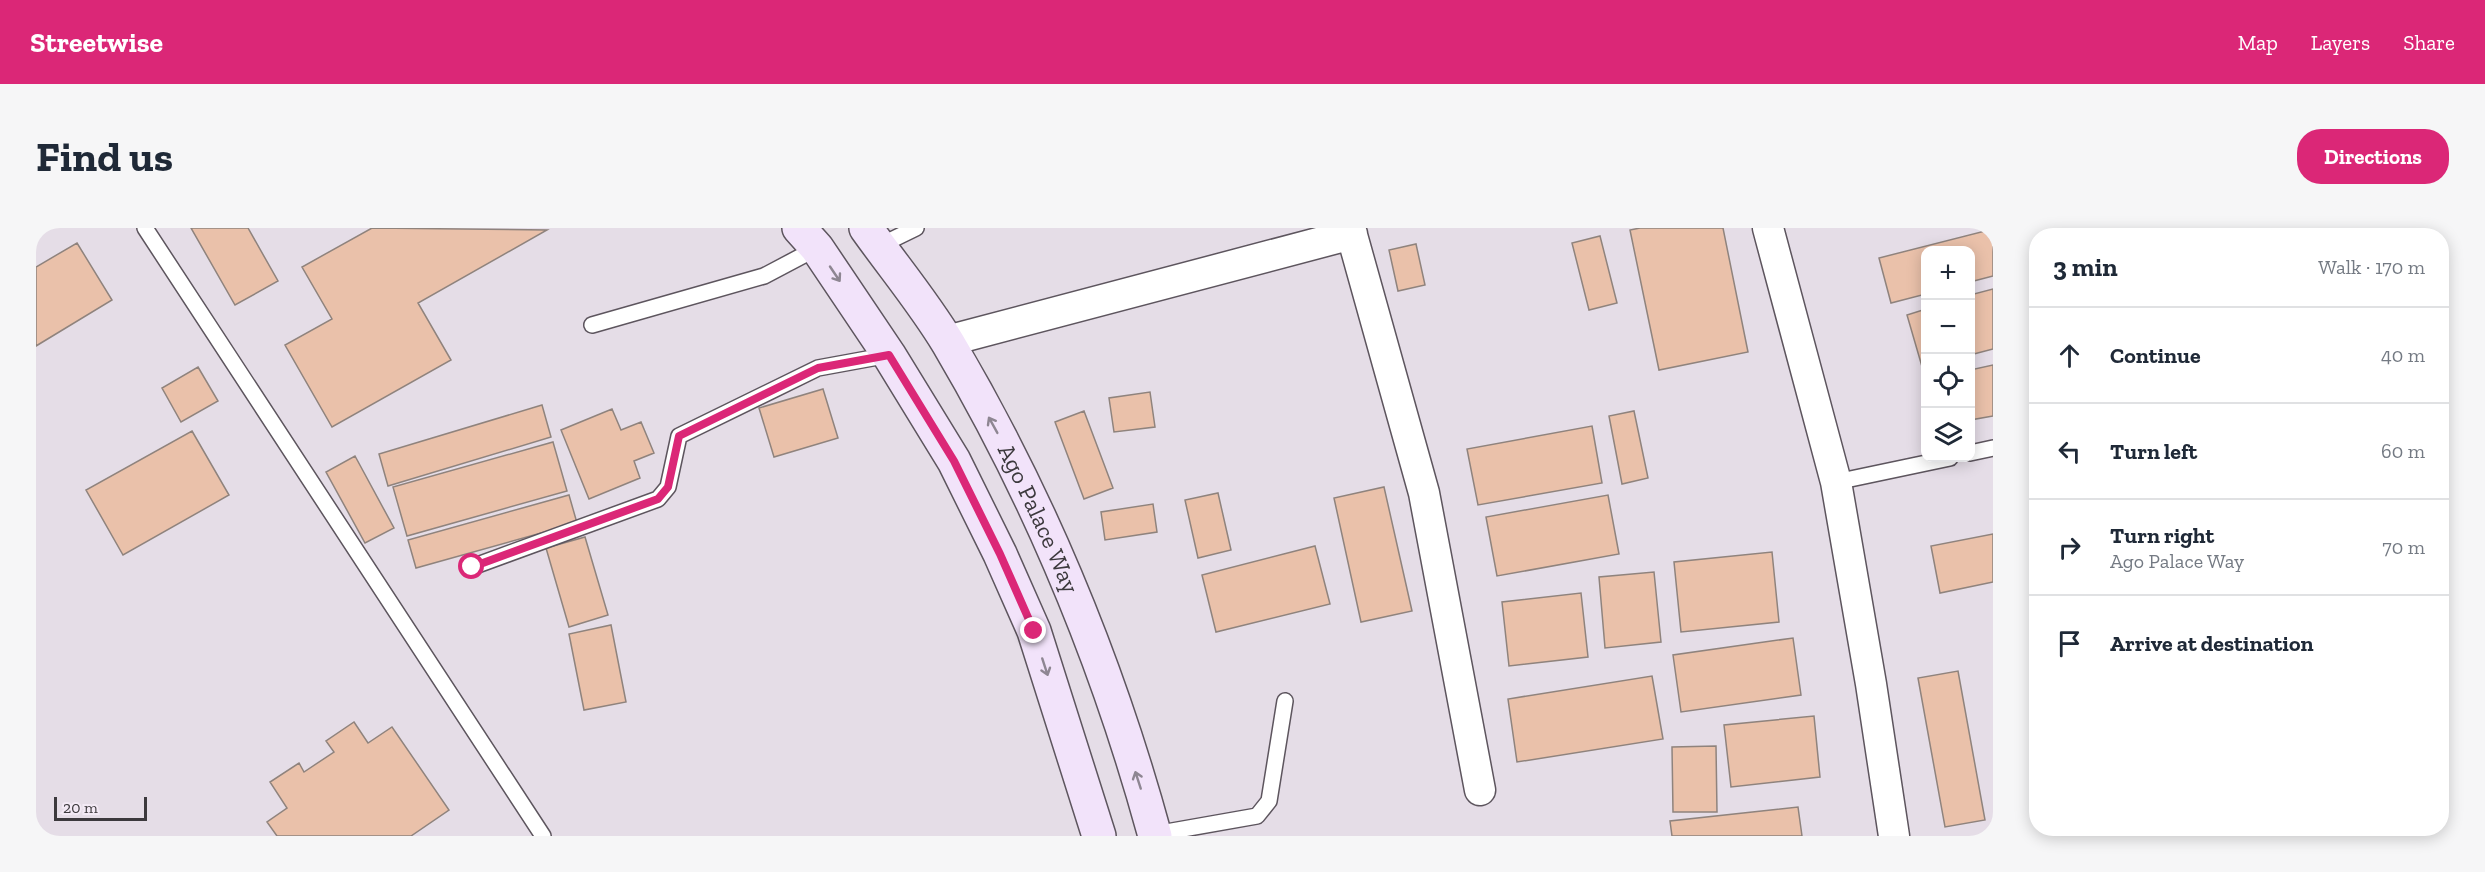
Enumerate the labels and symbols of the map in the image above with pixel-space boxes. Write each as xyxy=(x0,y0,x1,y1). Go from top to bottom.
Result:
one-way arrow xyxy=(828,266,841,283)
one-way arrow xyxy=(987,417,998,435)
street label: Ago Palace Way xyxy=(992,439,1086,598)
route start xyxy=(458,553,484,579)
route end xyxy=(1020,617,1046,643)
one-way arrow xyxy=(1040,657,1051,676)
one-way arrow xyxy=(1132,771,1143,790)
scale bar xyxy=(54,794,147,822)

